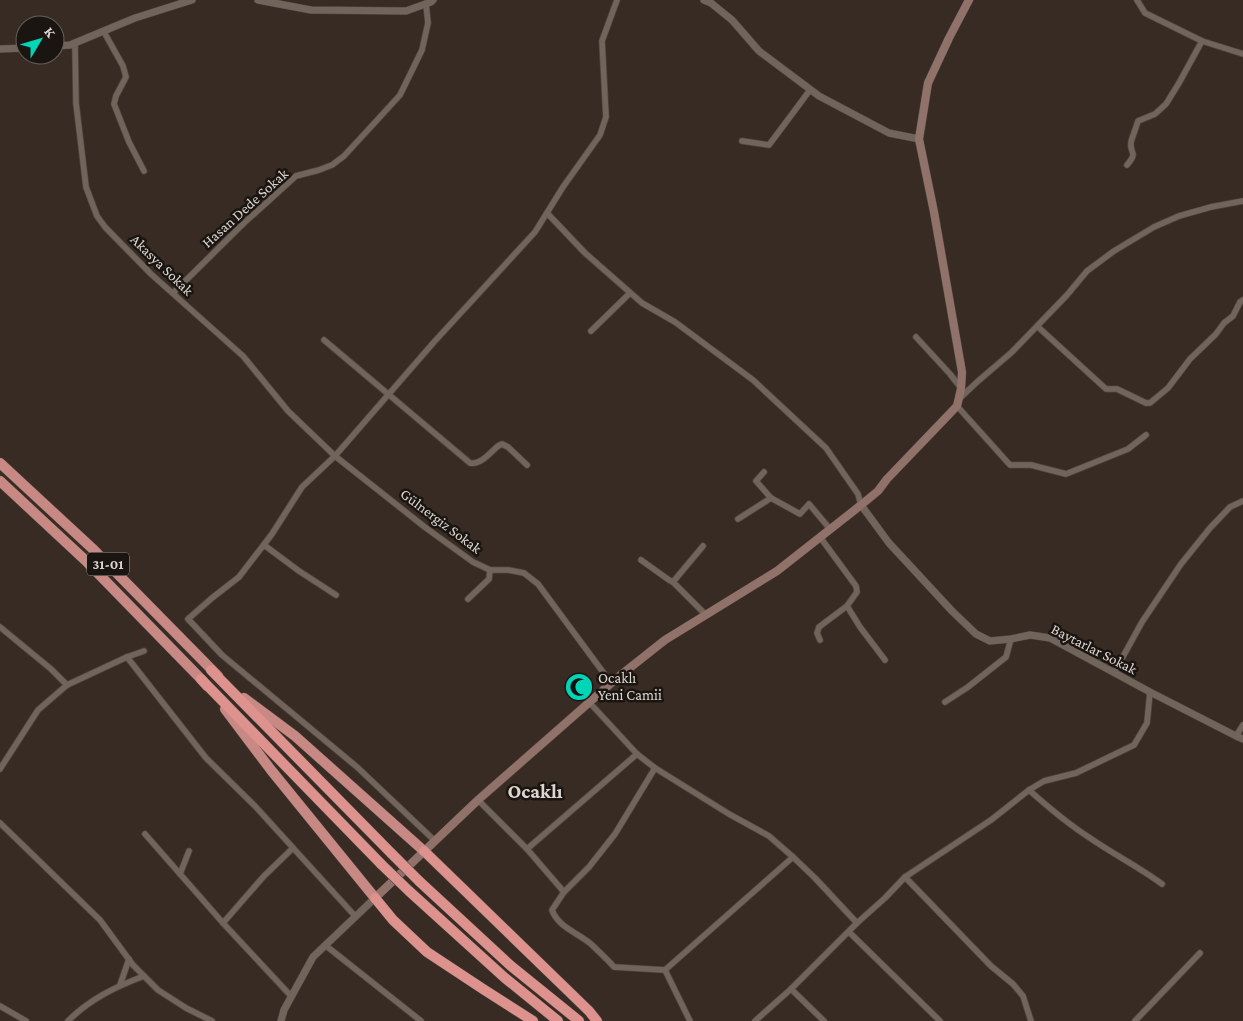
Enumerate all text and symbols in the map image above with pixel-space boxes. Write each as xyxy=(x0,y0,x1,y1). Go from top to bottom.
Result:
north arrow xyxy=(15,15,65,65)
text: K xyxy=(41,24,60,41)
street label: Hasan Dede Sokak xyxy=(199,165,292,251)
street label: Akasya Sokak xyxy=(127,231,197,300)
street label: Gülnergiz Sokak xyxy=(397,485,485,558)
road number: 31-01 xyxy=(87,552,129,576)
street label: Baytarlar Sokak xyxy=(1048,621,1140,679)
place label: Ocaklı Yeni Camii xyxy=(598,670,662,703)
mosque icon: Ocaklı Yeni Camii xyxy=(564,672,594,702)
district label: Ocaklı xyxy=(508,780,563,802)

